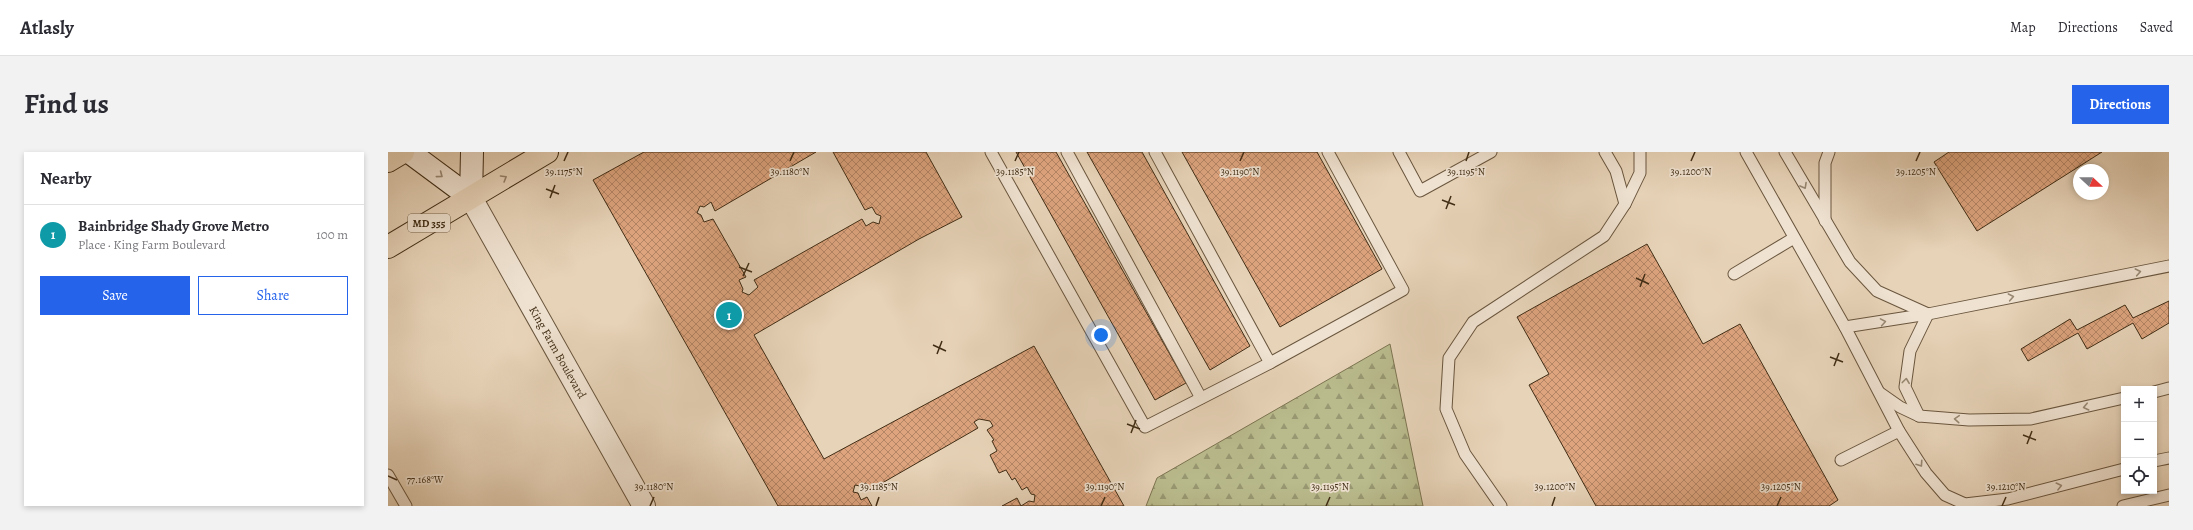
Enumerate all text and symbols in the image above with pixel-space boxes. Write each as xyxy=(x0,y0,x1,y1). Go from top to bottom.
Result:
text: Atlasly xyxy=(20,15,74,41)
text: Map xyxy=(2010,18,2036,37)
text: Directions xyxy=(2058,18,2118,37)
text: Saved xyxy=(2140,18,2173,37)
text: Find us xyxy=(24,85,109,123)
button: Directions xyxy=(2072,85,2169,124)
north arrow xyxy=(2073,164,2109,200)
text: 39.1175°N xyxy=(545,165,583,178)
text: 39.1180°N xyxy=(771,165,810,178)
text: 39.1185°N xyxy=(996,165,1034,178)
text: 39.1190°N xyxy=(1221,165,1259,178)
text: 39.1195°N xyxy=(1447,165,1485,178)
text: 39.1200°N xyxy=(1671,165,1711,178)
text: 39.1205°N xyxy=(1896,165,1936,178)
text: Nearby xyxy=(40,167,91,190)
one-way arrow xyxy=(435,170,442,177)
one-way arrow xyxy=(500,175,507,183)
one-way arrow xyxy=(1799,182,1806,189)
road number: MD 355 xyxy=(408,214,450,232)
text: Bainbridge Shady Grove Metro xyxy=(78,216,269,236)
text: 1 xyxy=(51,226,55,243)
text: 100 m xyxy=(316,226,348,243)
text: Place · King Farm Boulevard xyxy=(78,236,225,253)
one-way arrow xyxy=(2135,269,2142,277)
button: Save xyxy=(40,276,190,315)
button: Share xyxy=(198,276,348,315)
one-way arrow xyxy=(2008,294,2014,302)
pin: 1 xyxy=(716,300,742,330)
street label: King Farm Boulevard xyxy=(525,303,590,402)
one-way arrow xyxy=(1880,318,1886,326)
your location xyxy=(1091,325,1111,345)
one-way arrow xyxy=(1901,377,1910,384)
map controls xyxy=(2121,386,2157,494)
button: + xyxy=(2121,386,2157,422)
one-way arrow xyxy=(2083,402,2089,410)
one-way arrow xyxy=(1954,415,1960,424)
button: − xyxy=(2121,422,2157,458)
button: locate xyxy=(2121,458,2157,494)
one-way arrow xyxy=(1915,460,1923,467)
text: 77.168°W xyxy=(407,473,444,486)
text: 39.1180°N xyxy=(635,480,674,493)
text: 39.1185°N xyxy=(860,480,898,493)
text: 39.1190°N xyxy=(1086,480,1124,493)
text: 39.1195°N xyxy=(1311,480,1349,493)
text: 39.1200°N xyxy=(1535,480,1575,493)
text: 39.1205°N xyxy=(1761,480,1801,493)
text: 39.1210°N xyxy=(1987,480,2025,493)
one-way arrow xyxy=(2056,482,2062,490)

